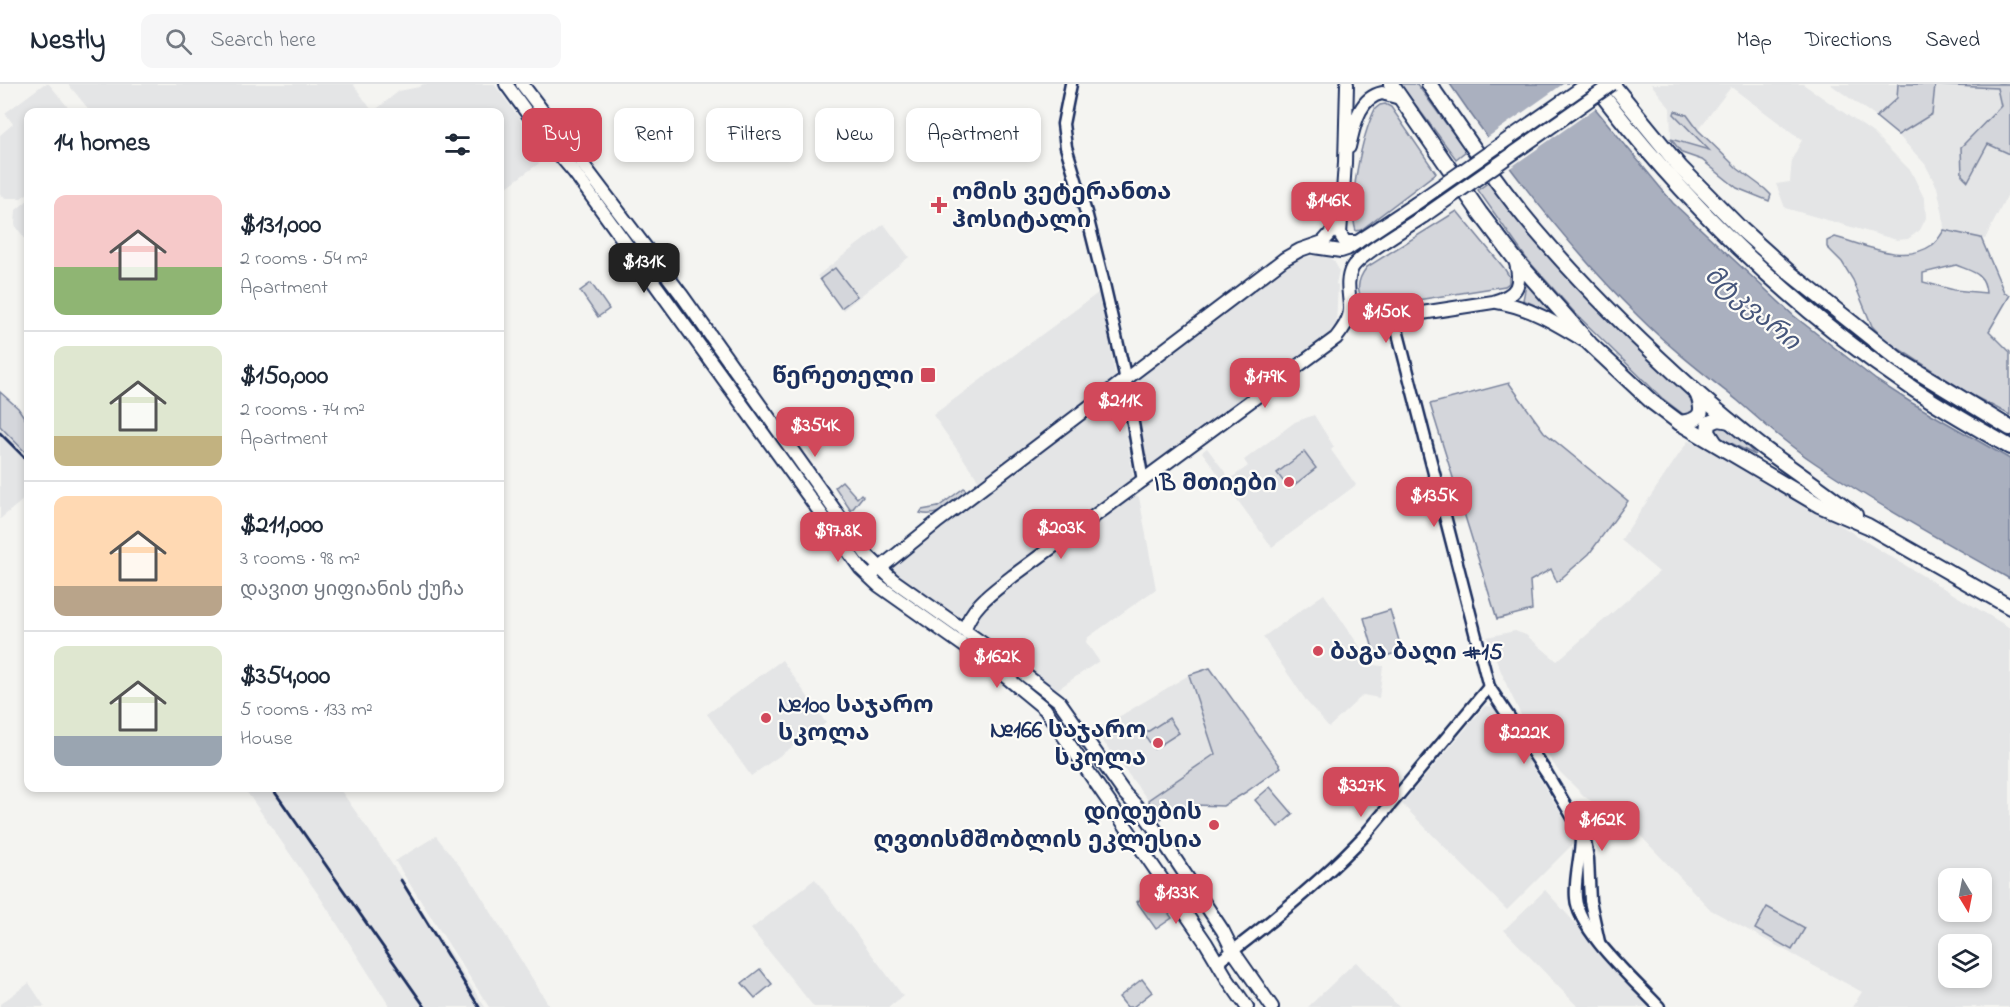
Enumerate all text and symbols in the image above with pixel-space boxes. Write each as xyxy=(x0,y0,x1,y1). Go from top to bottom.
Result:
search box xyxy=(141,14,561,68)
text: Nestly xyxy=(30,21,105,62)
icon: search xyxy=(162,25,195,58)
text: Search here xyxy=(210,25,316,57)
text: Map xyxy=(1736,26,1772,56)
text: Directions xyxy=(1805,26,1892,56)
text: Saved xyxy=(1925,26,1980,56)
chip: Buy xyxy=(522,108,602,162)
chip: Rent xyxy=(614,108,694,162)
chip: Filters xyxy=(706,108,803,162)
chip: New xyxy=(815,108,894,162)
chip: Apartment xyxy=(906,108,1041,162)
text: 14 homes xyxy=(54,125,150,163)
icon: filters xyxy=(441,128,474,161)
place label: ომის ვეტერანთა ჰოსიტალი xyxy=(952,176,1171,239)
pin: $146K xyxy=(1286,182,1370,233)
text: $146K xyxy=(1305,187,1351,216)
marker: ომის ვეტერანთა ჰოსიტალი xyxy=(930,196,948,214)
text: $131,000 xyxy=(240,207,321,245)
icon: home xyxy=(102,219,174,291)
pin: $131K xyxy=(602,243,686,294)
text: 2 rooms · 54 m² xyxy=(240,245,368,274)
text: $131K xyxy=(623,248,665,277)
water label: მტკვარი xyxy=(1695,258,1808,361)
text: Apartment xyxy=(240,274,328,303)
pin: $150K xyxy=(1344,293,1428,344)
text: $150K xyxy=(1362,298,1410,327)
text: $150,000 xyxy=(240,358,328,396)
pin: $179K xyxy=(1223,358,1307,409)
place label: წერეთელი xyxy=(772,360,914,395)
text: $179K xyxy=(1244,363,1286,392)
marker: წერეთელი xyxy=(919,366,937,384)
icon: home xyxy=(102,370,174,442)
pin: $211K xyxy=(1078,382,1162,433)
text: $211K xyxy=(1098,387,1142,416)
text: 2 rooms · 74 m² xyxy=(240,396,365,425)
pin: $354K xyxy=(773,407,857,458)
text: $354K xyxy=(790,412,840,441)
text: Apartment xyxy=(240,425,328,454)
place label: IB მთიები xyxy=(1154,467,1277,502)
marker: IB მთიები xyxy=(1282,475,1296,489)
pin: $135K xyxy=(1392,477,1476,528)
text: $135K xyxy=(1410,482,1458,511)
text: $211,000 xyxy=(240,507,323,545)
pin: $203K xyxy=(1019,509,1103,560)
pin: $97.8K xyxy=(789,512,887,563)
text: $203K xyxy=(1037,514,1085,543)
text: $97.8K xyxy=(814,517,862,546)
icon: home xyxy=(102,520,174,592)
text: 3 rooms · 98 m² xyxy=(240,545,360,574)
text: დავით ყიფიანის ქუჩა xyxy=(240,576,464,605)
place label: ბაგა ბაღი #15 xyxy=(1330,636,1503,671)
pin: $162K xyxy=(955,638,1039,689)
text: $162K xyxy=(974,643,1020,672)
marker: ბაგა ბაღი #15 xyxy=(1311,644,1325,658)
text: $354,000 xyxy=(240,658,330,696)
icon: home xyxy=(102,670,174,742)
place label: №100 საჯარო სკოლა xyxy=(778,689,934,752)
text: 5 rooms · 133 m² xyxy=(240,696,373,725)
marker: №100 საჯარო სკოლა xyxy=(759,711,773,725)
place label: №166 საჯარო სკოლა xyxy=(990,714,1146,777)
pin: $222K xyxy=(1482,714,1566,765)
text: $222K xyxy=(1498,719,1550,748)
text: House xyxy=(240,725,293,754)
marker: №166 საჯარო სკოლა xyxy=(1151,736,1165,750)
pin: $327K xyxy=(1319,767,1403,818)
text: $327K xyxy=(1337,772,1385,801)
place label: დიდუბის ღვთისმშობლის ეკლესია xyxy=(873,796,1202,859)
pin: $162K xyxy=(1560,801,1644,852)
text: $162K xyxy=(1579,806,1625,835)
marker: დიდუბის ღვთისმშობლის ეკლესია xyxy=(1207,818,1221,832)
north arrow xyxy=(1938,868,1992,922)
map controls xyxy=(1938,868,1992,988)
pin: $133K xyxy=(1134,874,1218,925)
text: $133K xyxy=(1154,879,1198,908)
button: layers xyxy=(1938,934,1992,988)

